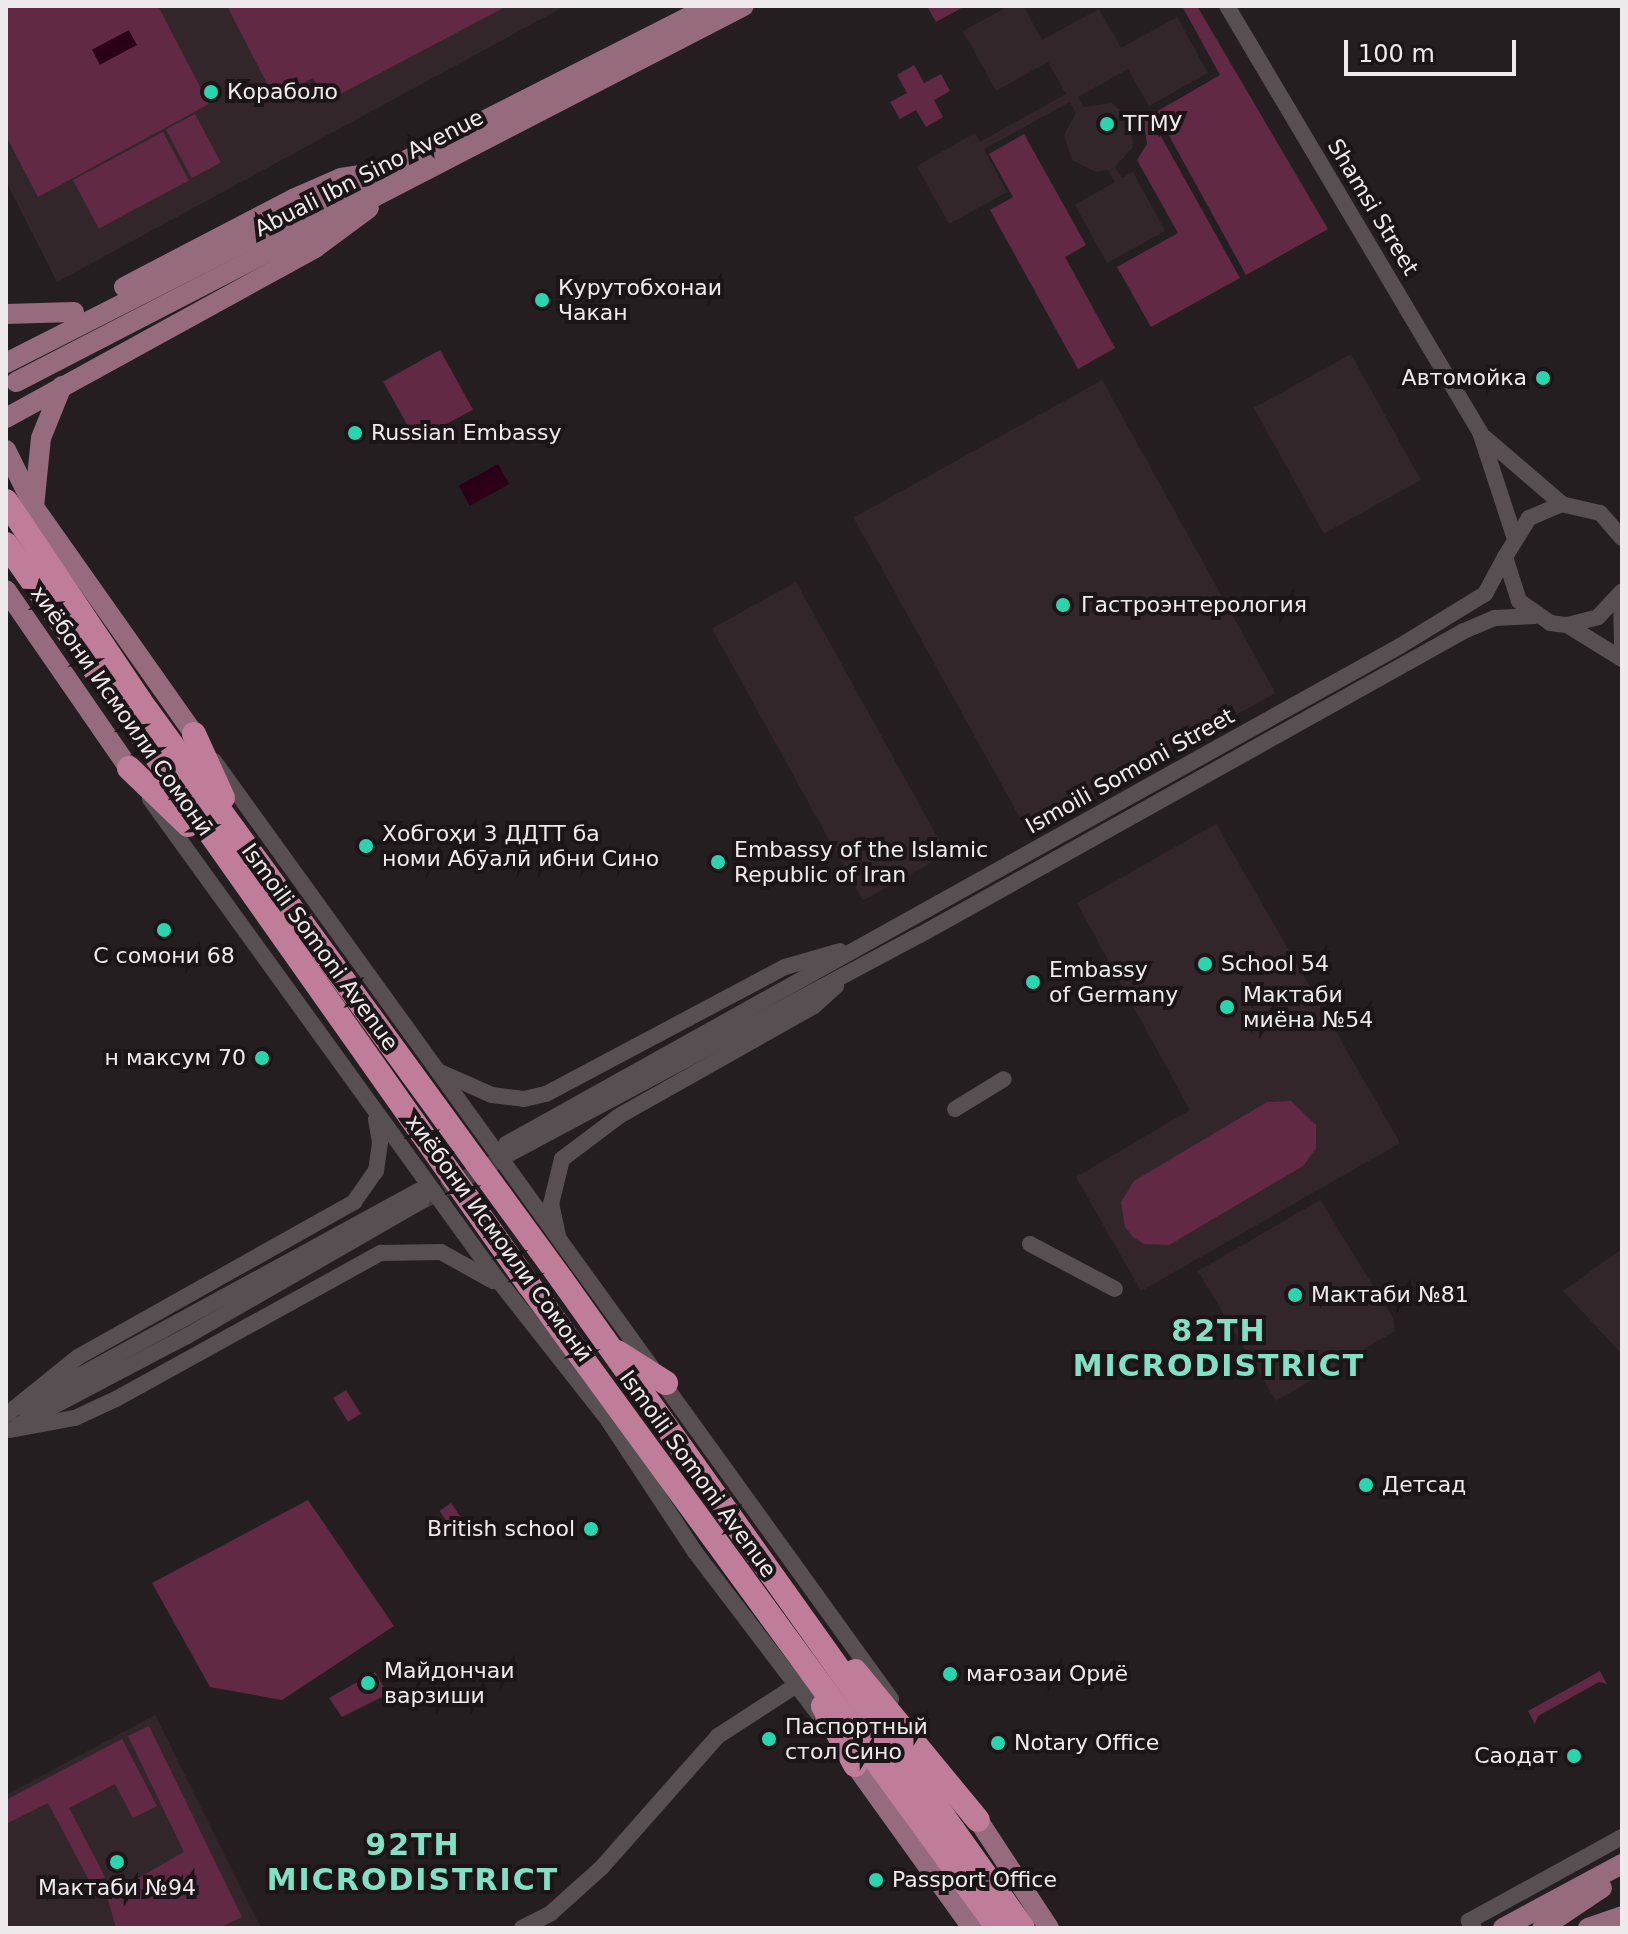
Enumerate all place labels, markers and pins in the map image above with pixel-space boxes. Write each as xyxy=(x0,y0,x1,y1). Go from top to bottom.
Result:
place label: Кораболо xyxy=(227,79,338,105)
marker: Кораболо xyxy=(202,83,220,101)
place label: ТГМУ xyxy=(1123,111,1182,137)
marker: ТГМУ xyxy=(1098,115,1116,133)
place label: Курутобхонаи Чакан xyxy=(558,274,722,326)
marker: Курутобхонаи Чакан xyxy=(533,291,551,309)
place label: Автомойка xyxy=(1402,365,1527,391)
marker: Автомойка xyxy=(1534,369,1552,387)
place label: Russian Embassy xyxy=(371,420,561,446)
marker: Russian Embassy xyxy=(346,424,364,442)
place label: Гастроэнтерология xyxy=(1081,592,1307,618)
marker: Гастроэнтерология xyxy=(1052,594,1074,616)
place label: Хобгоҳи 3 ДДТТ ба номи Абӯалӣ ибни Сино xyxy=(382,820,659,872)
place label: Embassy of the Islamic Republic of Iran xyxy=(734,836,988,888)
marker: Хобгоҳи 3 ДДТТ ба номи Абӯалӣ ибни Сино xyxy=(357,837,375,855)
marker: Embassy of the Islamic Republic of Iran xyxy=(709,853,727,871)
marker: С сомони 68 xyxy=(155,921,173,939)
place label: С сомони 68 xyxy=(93,943,235,969)
place label: School 54 xyxy=(1221,951,1329,977)
marker: School 54 xyxy=(1196,955,1214,973)
place label: Embassy of Germany xyxy=(1049,956,1178,1008)
marker: Embassy of Germany xyxy=(1024,973,1042,991)
place label: Мактаби миёна №54 xyxy=(1243,981,1373,1032)
marker: Мактаби миёна №54 xyxy=(1218,998,1236,1016)
place label: н максум 70 xyxy=(105,1045,246,1071)
marker: н максум 70 xyxy=(253,1049,271,1067)
place label: Мактаби №81 xyxy=(1311,1282,1469,1308)
marker: Мактаби №81 xyxy=(1286,1286,1304,1304)
place label: Детсад xyxy=(1382,1472,1466,1498)
marker: Детсад xyxy=(1357,1476,1375,1494)
place label: British school xyxy=(427,1516,575,1542)
marker: British school xyxy=(582,1520,600,1538)
place label: Майдончаи варзиши xyxy=(384,1657,515,1708)
place label: мағозаи Ориё xyxy=(966,1661,1128,1687)
marker: мағозаи Ориё xyxy=(941,1665,959,1683)
marker: Майдончаи варзиши xyxy=(359,1674,377,1692)
place label: Паспортный стол Сино xyxy=(785,1713,928,1764)
marker: Паспортный стол Сино xyxy=(760,1730,778,1748)
place label: Notary Office xyxy=(1014,1730,1159,1756)
marker: Notary Office xyxy=(989,1734,1007,1752)
place label: Саодат xyxy=(1474,1743,1558,1769)
marker: Саодат xyxy=(1565,1747,1583,1765)
marker: Мактаби №94 xyxy=(108,1853,126,1871)
place label: Passport Office xyxy=(892,1867,1057,1893)
marker: Passport Office xyxy=(867,1871,885,1889)
place label: Мактаби №94 xyxy=(38,1875,196,1901)

